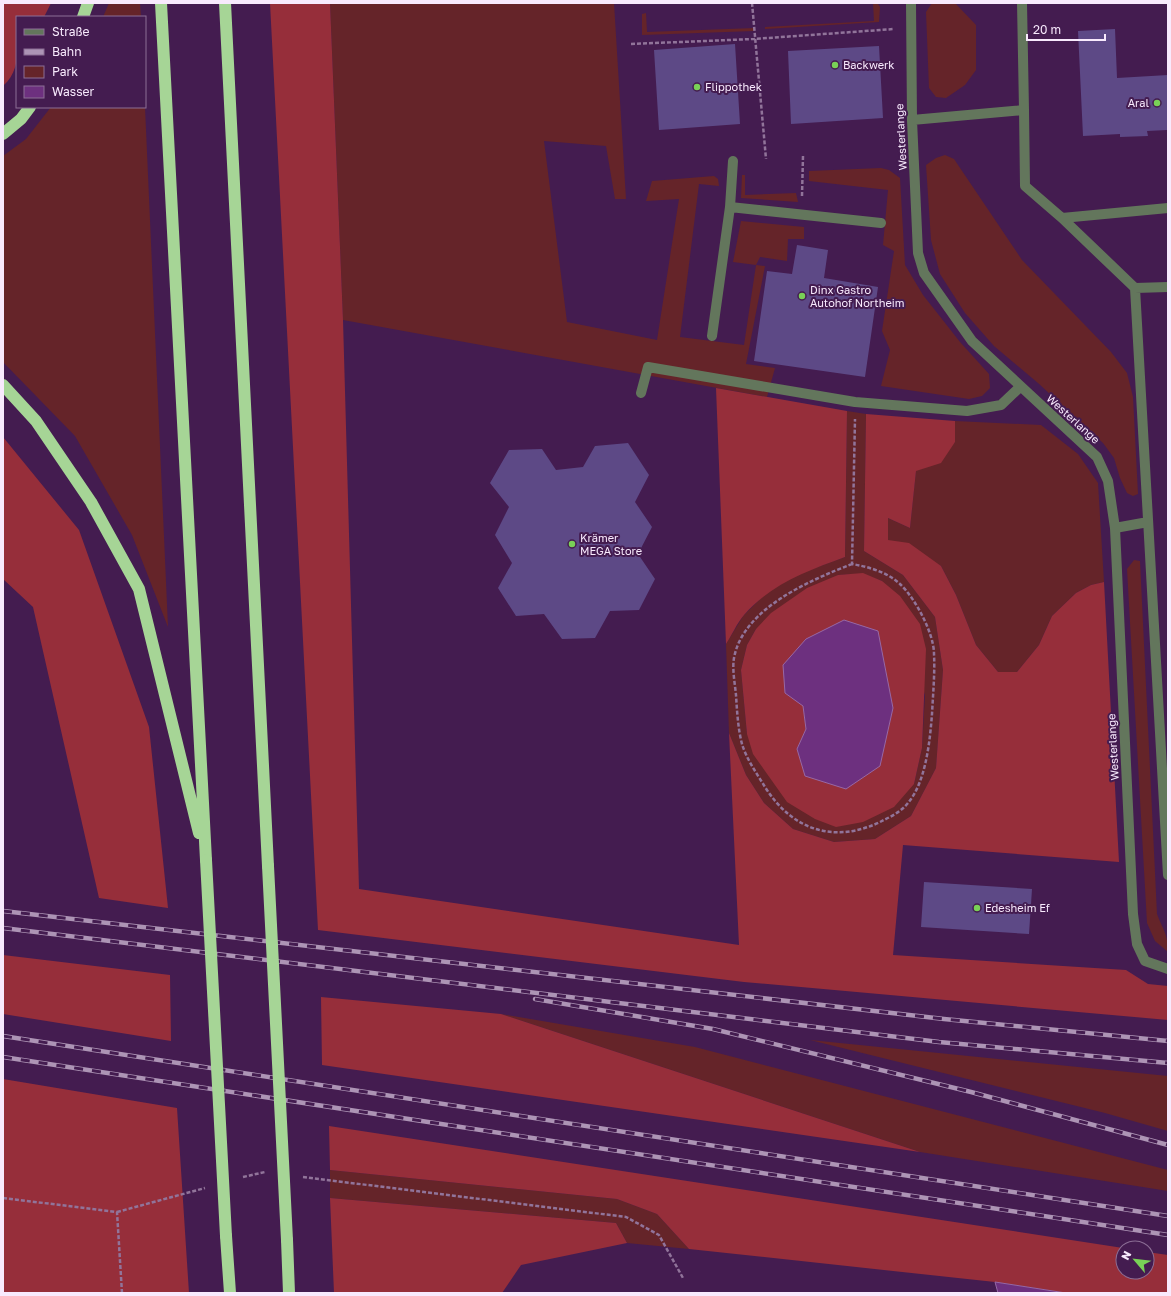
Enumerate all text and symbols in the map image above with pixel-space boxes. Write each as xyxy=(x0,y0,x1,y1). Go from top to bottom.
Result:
legend xyxy=(16,16,146,108)
scale bar xyxy=(1027,16,1105,42)
text: 20 m xyxy=(1033,22,1061,37)
text: Straße xyxy=(52,24,90,39)
text: Bahn xyxy=(52,44,82,59)
place label: Backwerk xyxy=(843,58,895,71)
marker: Backwerk xyxy=(830,60,840,70)
text: Park xyxy=(52,64,78,79)
place label: Flippothek xyxy=(705,80,762,93)
marker: Flippothek xyxy=(692,82,702,92)
text: Wasser xyxy=(52,84,95,99)
place label: Aral xyxy=(1128,96,1149,109)
marker: Aral xyxy=(1152,98,1162,108)
street label: Westerlange xyxy=(892,103,909,171)
place label: Dinx Gastro Autohof Northeim xyxy=(810,283,905,309)
marker: Dinx Gastro Autohof Northeim xyxy=(797,291,807,301)
street label: Westerlange xyxy=(1044,391,1103,446)
place label: Krämer MEGA Store xyxy=(580,531,642,557)
marker: Krämer MEGA Store xyxy=(567,539,577,549)
street label: Westerlange xyxy=(1104,713,1121,781)
place label: Edesheim Ef xyxy=(985,901,1050,914)
marker: Edesheim Ef xyxy=(972,903,982,913)
north arrow xyxy=(1115,1240,1155,1280)
text: N xyxy=(1118,1248,1133,1262)

